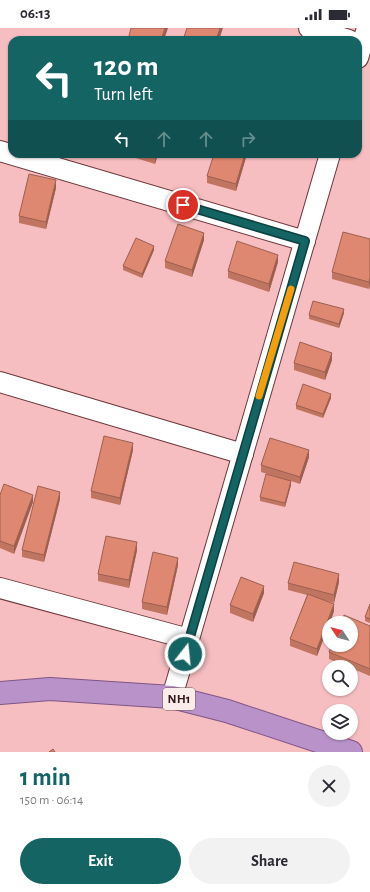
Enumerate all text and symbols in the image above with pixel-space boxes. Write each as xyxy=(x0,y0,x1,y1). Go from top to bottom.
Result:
text: 06:13 xyxy=(20,6,50,21)
icon: left xyxy=(28,52,80,104)
text: 120 m xyxy=(94,53,159,81)
text: Turn left xyxy=(94,86,153,104)
icon: left xyxy=(111,128,133,150)
icon: ahead xyxy=(153,128,175,150)
icon: ahead xyxy=(195,128,217,150)
icon: right xyxy=(237,128,259,150)
pin xyxy=(166,188,200,222)
icon: arrive xyxy=(172,194,194,216)
north arrow xyxy=(322,616,358,652)
map controls xyxy=(322,616,358,740)
position arrow xyxy=(164,633,206,675)
button: search xyxy=(322,660,358,696)
road number: NH1 xyxy=(163,688,195,710)
button: layers xyxy=(322,704,358,740)
button: close xyxy=(308,765,350,807)
text: 1 min xyxy=(20,766,71,790)
text: 150 m · 06:14 xyxy=(20,794,83,807)
button: Exit xyxy=(20,838,181,884)
button: Share xyxy=(189,838,350,884)

